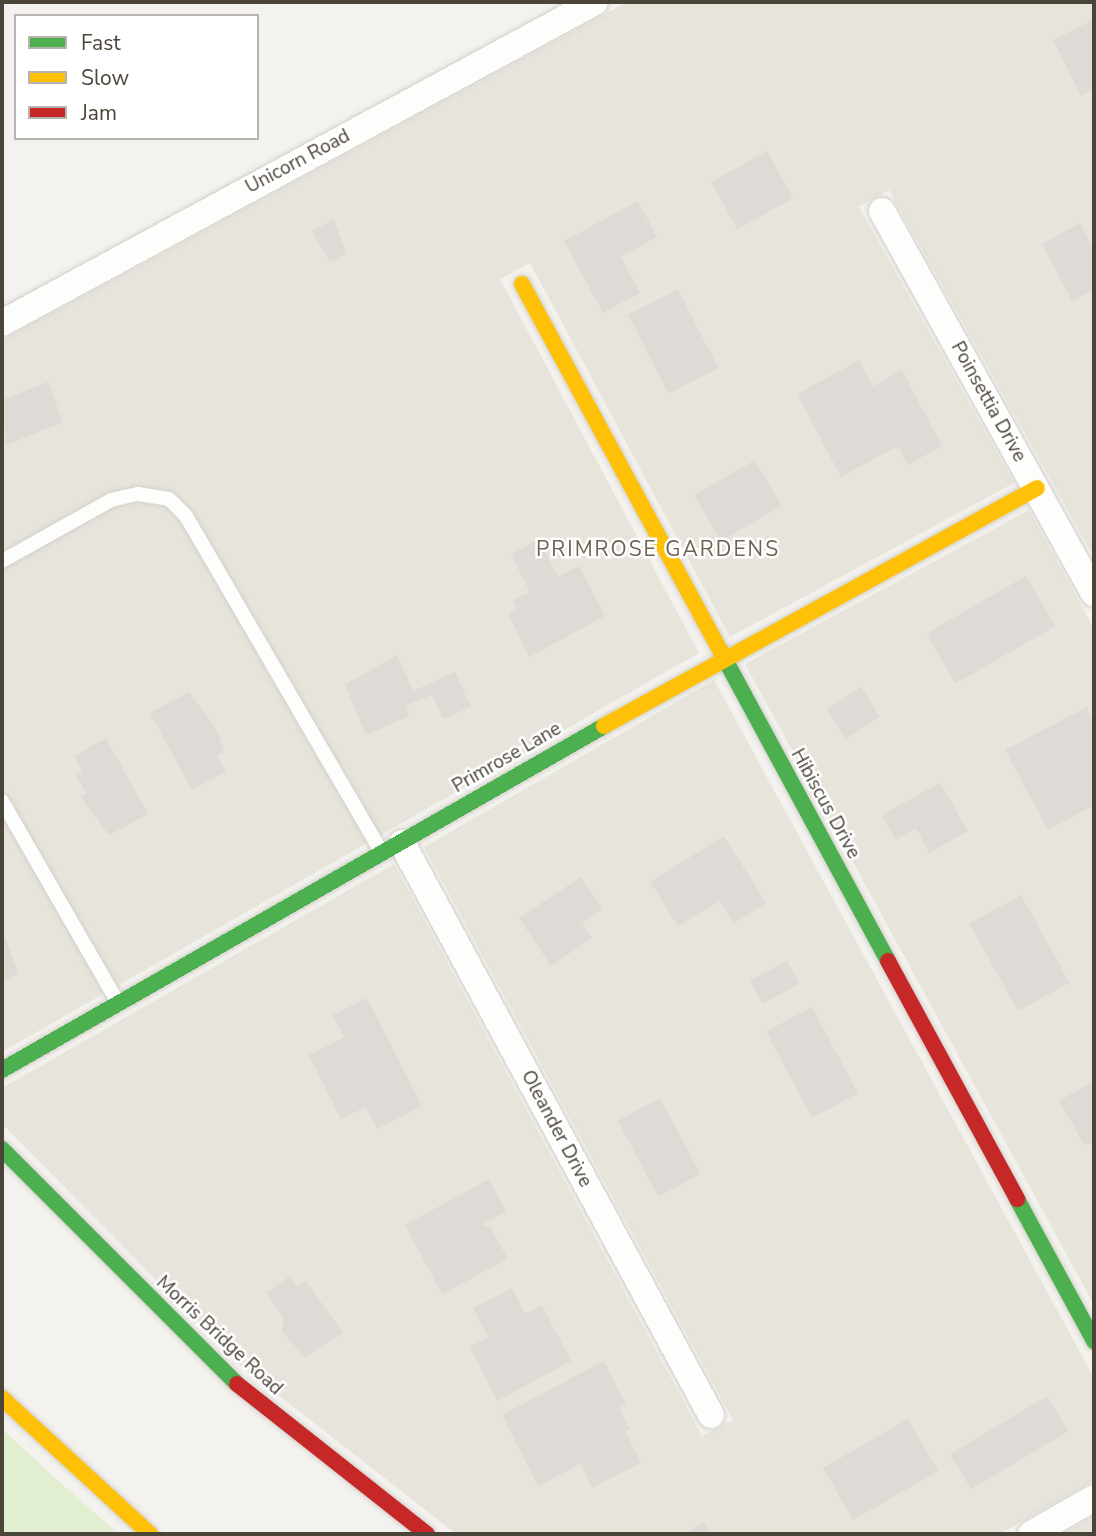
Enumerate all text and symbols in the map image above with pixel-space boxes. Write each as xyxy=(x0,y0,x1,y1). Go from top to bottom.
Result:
legend xyxy=(14,14,259,140)
text: Fast xyxy=(81,29,121,57)
text: Slow xyxy=(81,64,129,92)
text: Jam xyxy=(81,99,117,127)
street label: Unicorn Road xyxy=(242,125,354,199)
street label: Poinsettia Drive xyxy=(946,338,1030,466)
district label: PRIMROSE GARDENS xyxy=(538,536,778,562)
street label: Primrose Lane xyxy=(448,718,566,798)
street label: Hibiscus Drive xyxy=(785,745,865,863)
street label: Oleander Drive xyxy=(516,1067,596,1191)
street label: Morris Bridge Road xyxy=(151,1272,287,1400)

